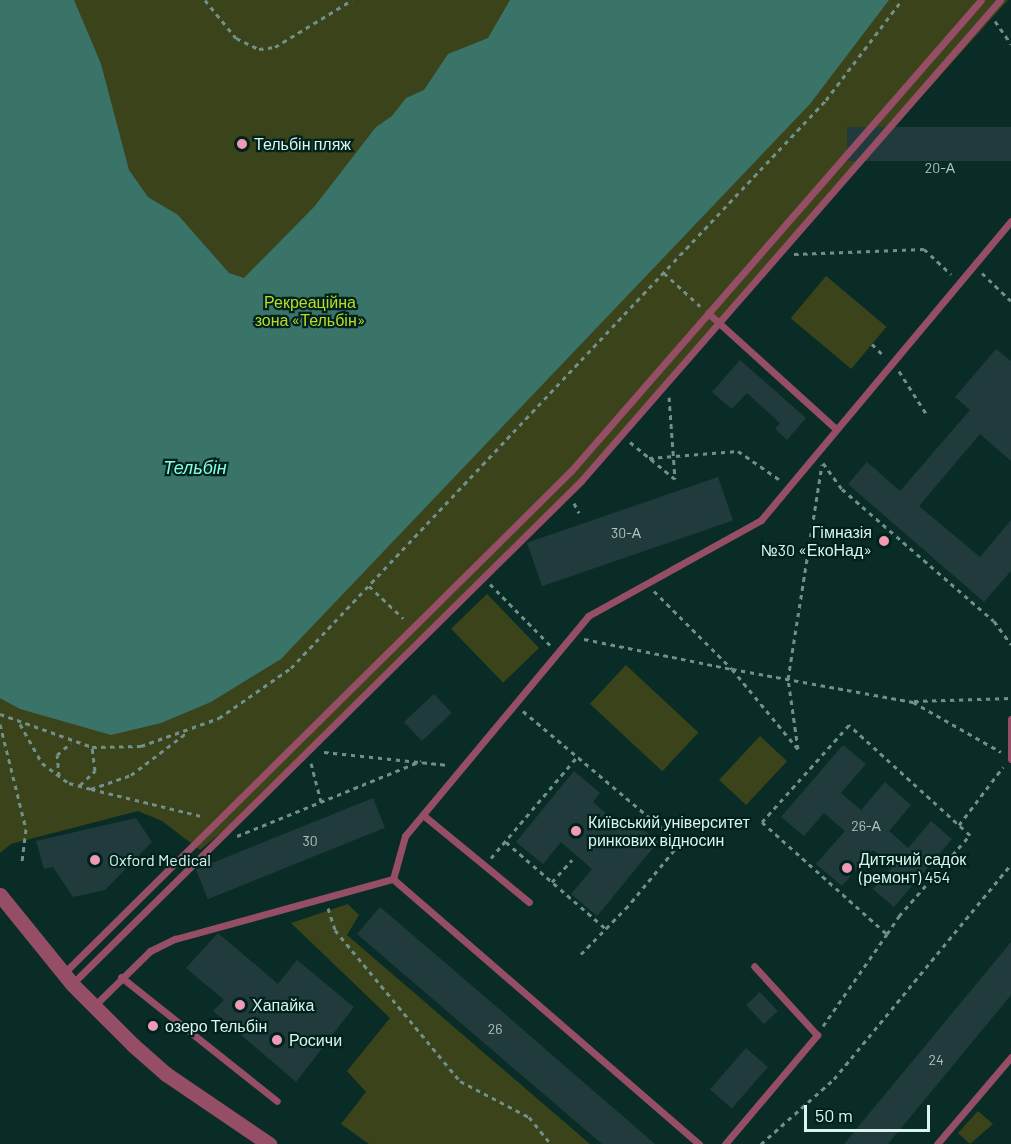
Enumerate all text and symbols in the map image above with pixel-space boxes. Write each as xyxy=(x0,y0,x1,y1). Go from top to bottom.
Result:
place label: Тельбін пляж xyxy=(254,134,351,154)
marker: Тельбін пляж xyxy=(235,137,249,151)
house number: 20-А xyxy=(925,160,955,176)
park label: Рекреаційна зона «Тельбін» xyxy=(255,292,365,330)
water label: Тельбін xyxy=(163,456,227,478)
place label: Гімназія №30 «ЕкоНад» xyxy=(761,522,872,560)
house number: 30-А xyxy=(611,525,641,541)
marker: Гімназія №30 «ЕкоНад» xyxy=(877,534,891,548)
place label: Київський університет ринкових відносин xyxy=(588,812,750,850)
house number: 26-А xyxy=(851,818,881,834)
marker: Київський університет ринкових відносин xyxy=(569,824,583,838)
house number: 30 xyxy=(302,833,318,849)
place label: Дитячий садок (ремонт) 454 xyxy=(859,849,966,887)
place label: Oxford Medical xyxy=(109,850,211,870)
marker: Oxford Medical xyxy=(86,851,104,869)
marker: Дитячий садок (ремонт) 454 xyxy=(840,861,854,875)
place label: Хапайка xyxy=(252,995,314,1015)
marker: Хапайка xyxy=(233,998,247,1012)
place label: озеро Тельбін xyxy=(165,1016,267,1036)
marker: озеро Тельбін xyxy=(146,1019,160,1033)
house number: 26 xyxy=(488,1021,502,1037)
place label: Росичи xyxy=(289,1030,342,1050)
marker: Росичи xyxy=(270,1033,284,1047)
house number: 24 xyxy=(928,1052,944,1068)
scale bar xyxy=(807,1093,933,1131)
text: 50 m xyxy=(815,1104,853,1126)

